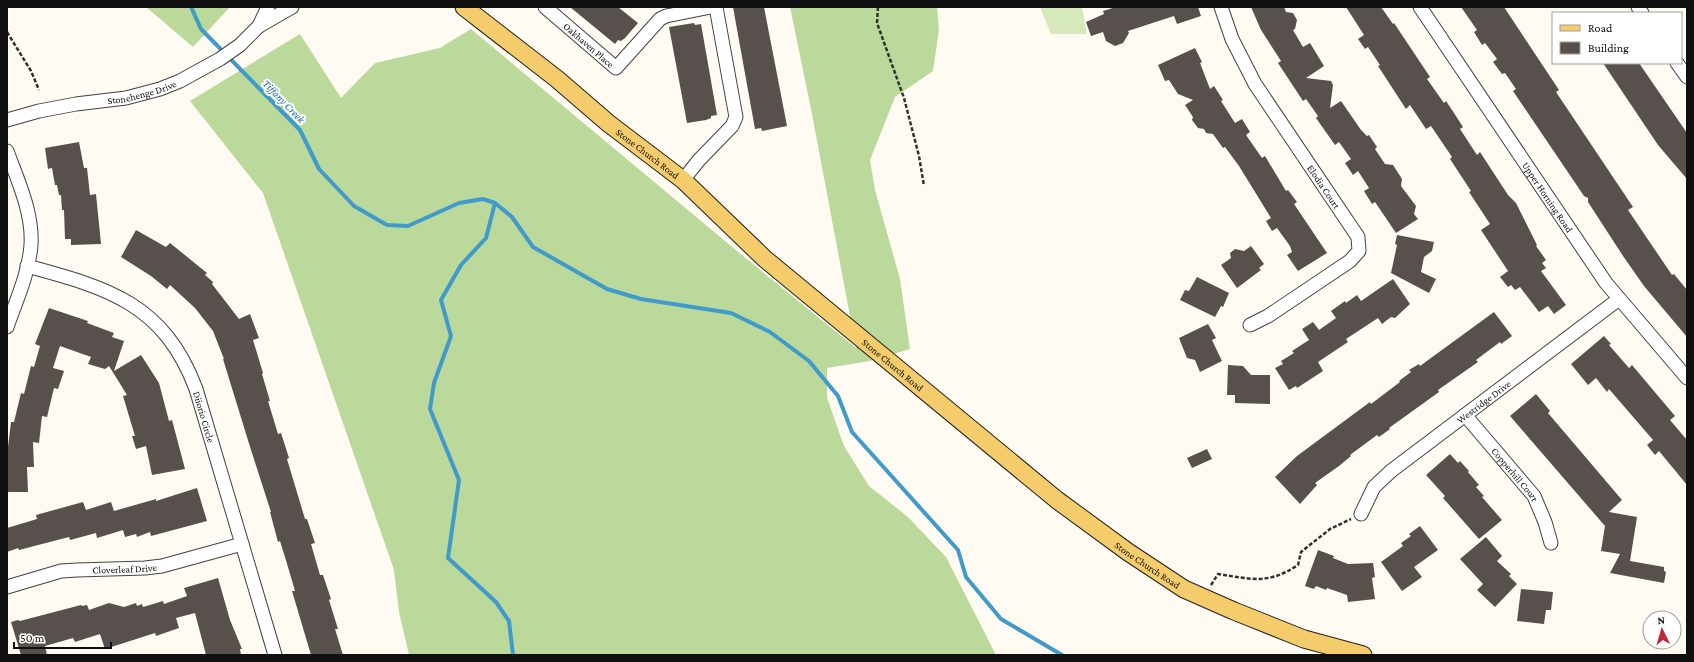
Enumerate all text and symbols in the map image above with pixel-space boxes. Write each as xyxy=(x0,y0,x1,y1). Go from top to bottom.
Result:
legend xyxy=(1552,12,1682,64)
street label: Oakhaven Place xyxy=(561,20,617,70)
text: Road xyxy=(1588,21,1613,35)
text: Building xyxy=(1588,41,1629,55)
street label: Stonehenge Drive xyxy=(107,77,178,106)
water label: Tiffany Creek xyxy=(260,77,308,127)
street label: Stone Church Road xyxy=(614,126,682,181)
street label: Upper Horning Road xyxy=(1520,160,1576,235)
street label: Elodia Court xyxy=(1305,163,1343,211)
street label: Stone Church Road xyxy=(860,336,926,394)
street label: Westridge Drive xyxy=(1454,377,1513,425)
street label: Diiorio Circle xyxy=(191,390,217,444)
street label: Copperhill Court xyxy=(1490,445,1541,504)
street label: Stone Church Road xyxy=(1113,539,1183,591)
street label: Cloverleaf Drive xyxy=(92,561,158,575)
north arrow xyxy=(1642,610,1682,650)
text: N xyxy=(1657,614,1666,626)
scale bar xyxy=(14,624,111,650)
text: 50 m xyxy=(20,631,45,645)

